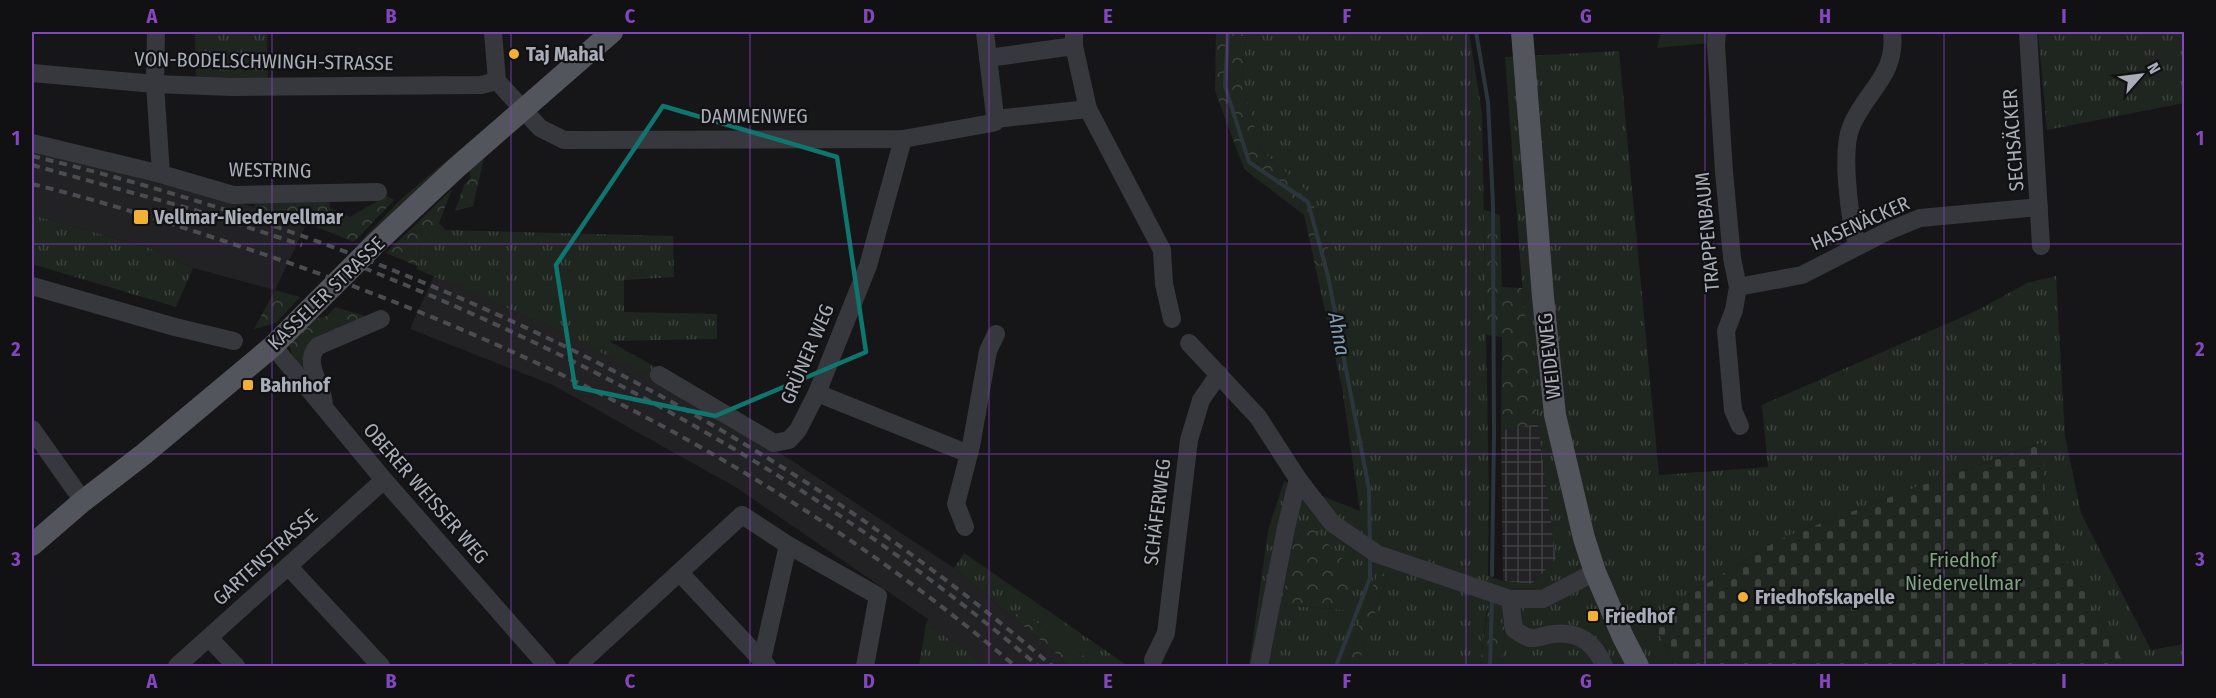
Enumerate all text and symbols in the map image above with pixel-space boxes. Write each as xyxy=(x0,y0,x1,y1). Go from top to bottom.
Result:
text: A xyxy=(146,4,159,28)
text: B xyxy=(385,4,397,28)
text: C xyxy=(625,4,636,28)
text: D xyxy=(863,4,875,28)
text: E xyxy=(1103,4,1113,28)
text: F xyxy=(1343,4,1352,28)
text: G xyxy=(1580,4,1592,28)
text: H xyxy=(1819,4,1831,28)
text: I xyxy=(2061,4,2067,28)
place label: Taj Mahal xyxy=(526,42,604,66)
north arrow xyxy=(2111,45,2171,105)
street label: VON-BODELSCHWINGH-STRASSE xyxy=(134,47,394,75)
marker: Taj Mahal xyxy=(507,47,521,61)
text: N xyxy=(2143,59,2164,77)
street label: SECHSÄCKER xyxy=(1997,88,2029,192)
street label: DAMMENWEG xyxy=(700,104,808,128)
text: 1 xyxy=(12,126,20,150)
text: 1 xyxy=(2196,126,2204,150)
street label: WESTRING xyxy=(228,157,312,183)
street label: TRAPPENBAUM xyxy=(1690,171,1724,293)
street label: HASENÄCKER xyxy=(1807,191,1913,255)
place label: Vellmar-Niedervellmar xyxy=(153,205,344,229)
marker: Vellmar-Niedervellmar xyxy=(132,208,150,226)
street label: KASSELER STRASSE xyxy=(263,231,389,355)
street label: GRÜNER WEG xyxy=(775,300,839,408)
water label: Ahna xyxy=(1322,309,1356,358)
street label: WEIDEWEG xyxy=(1533,312,1565,400)
text: 2 xyxy=(10,337,21,361)
text: 2 xyxy=(2194,337,2205,361)
place label: Bahnhof xyxy=(260,373,331,397)
marker: Bahnhof xyxy=(241,378,255,392)
street label: OBERER WEISSER WEG xyxy=(358,418,494,568)
street label: SCHÄFERWEG xyxy=(1139,457,1175,567)
street label: GARTENSTRASSE xyxy=(208,504,322,610)
text: 3 xyxy=(10,547,21,571)
text: 3 xyxy=(2194,547,2205,571)
park label: Friedhof Niedervellmar xyxy=(1905,548,2021,595)
place label: Friedhofskapelle xyxy=(1755,585,1895,609)
marker: Friedhofskapelle xyxy=(1736,590,1750,604)
place label: Friedhof xyxy=(1605,604,1676,628)
marker: Friedhof xyxy=(1586,609,1600,623)
text: A xyxy=(146,669,159,693)
text: B xyxy=(385,669,397,693)
text: C xyxy=(625,669,636,693)
text: D xyxy=(863,669,875,693)
text: E xyxy=(1103,669,1113,693)
text: F xyxy=(1343,669,1352,693)
text: G xyxy=(1580,669,1592,693)
text: H xyxy=(1819,669,1831,693)
text: I xyxy=(2061,669,2067,693)

